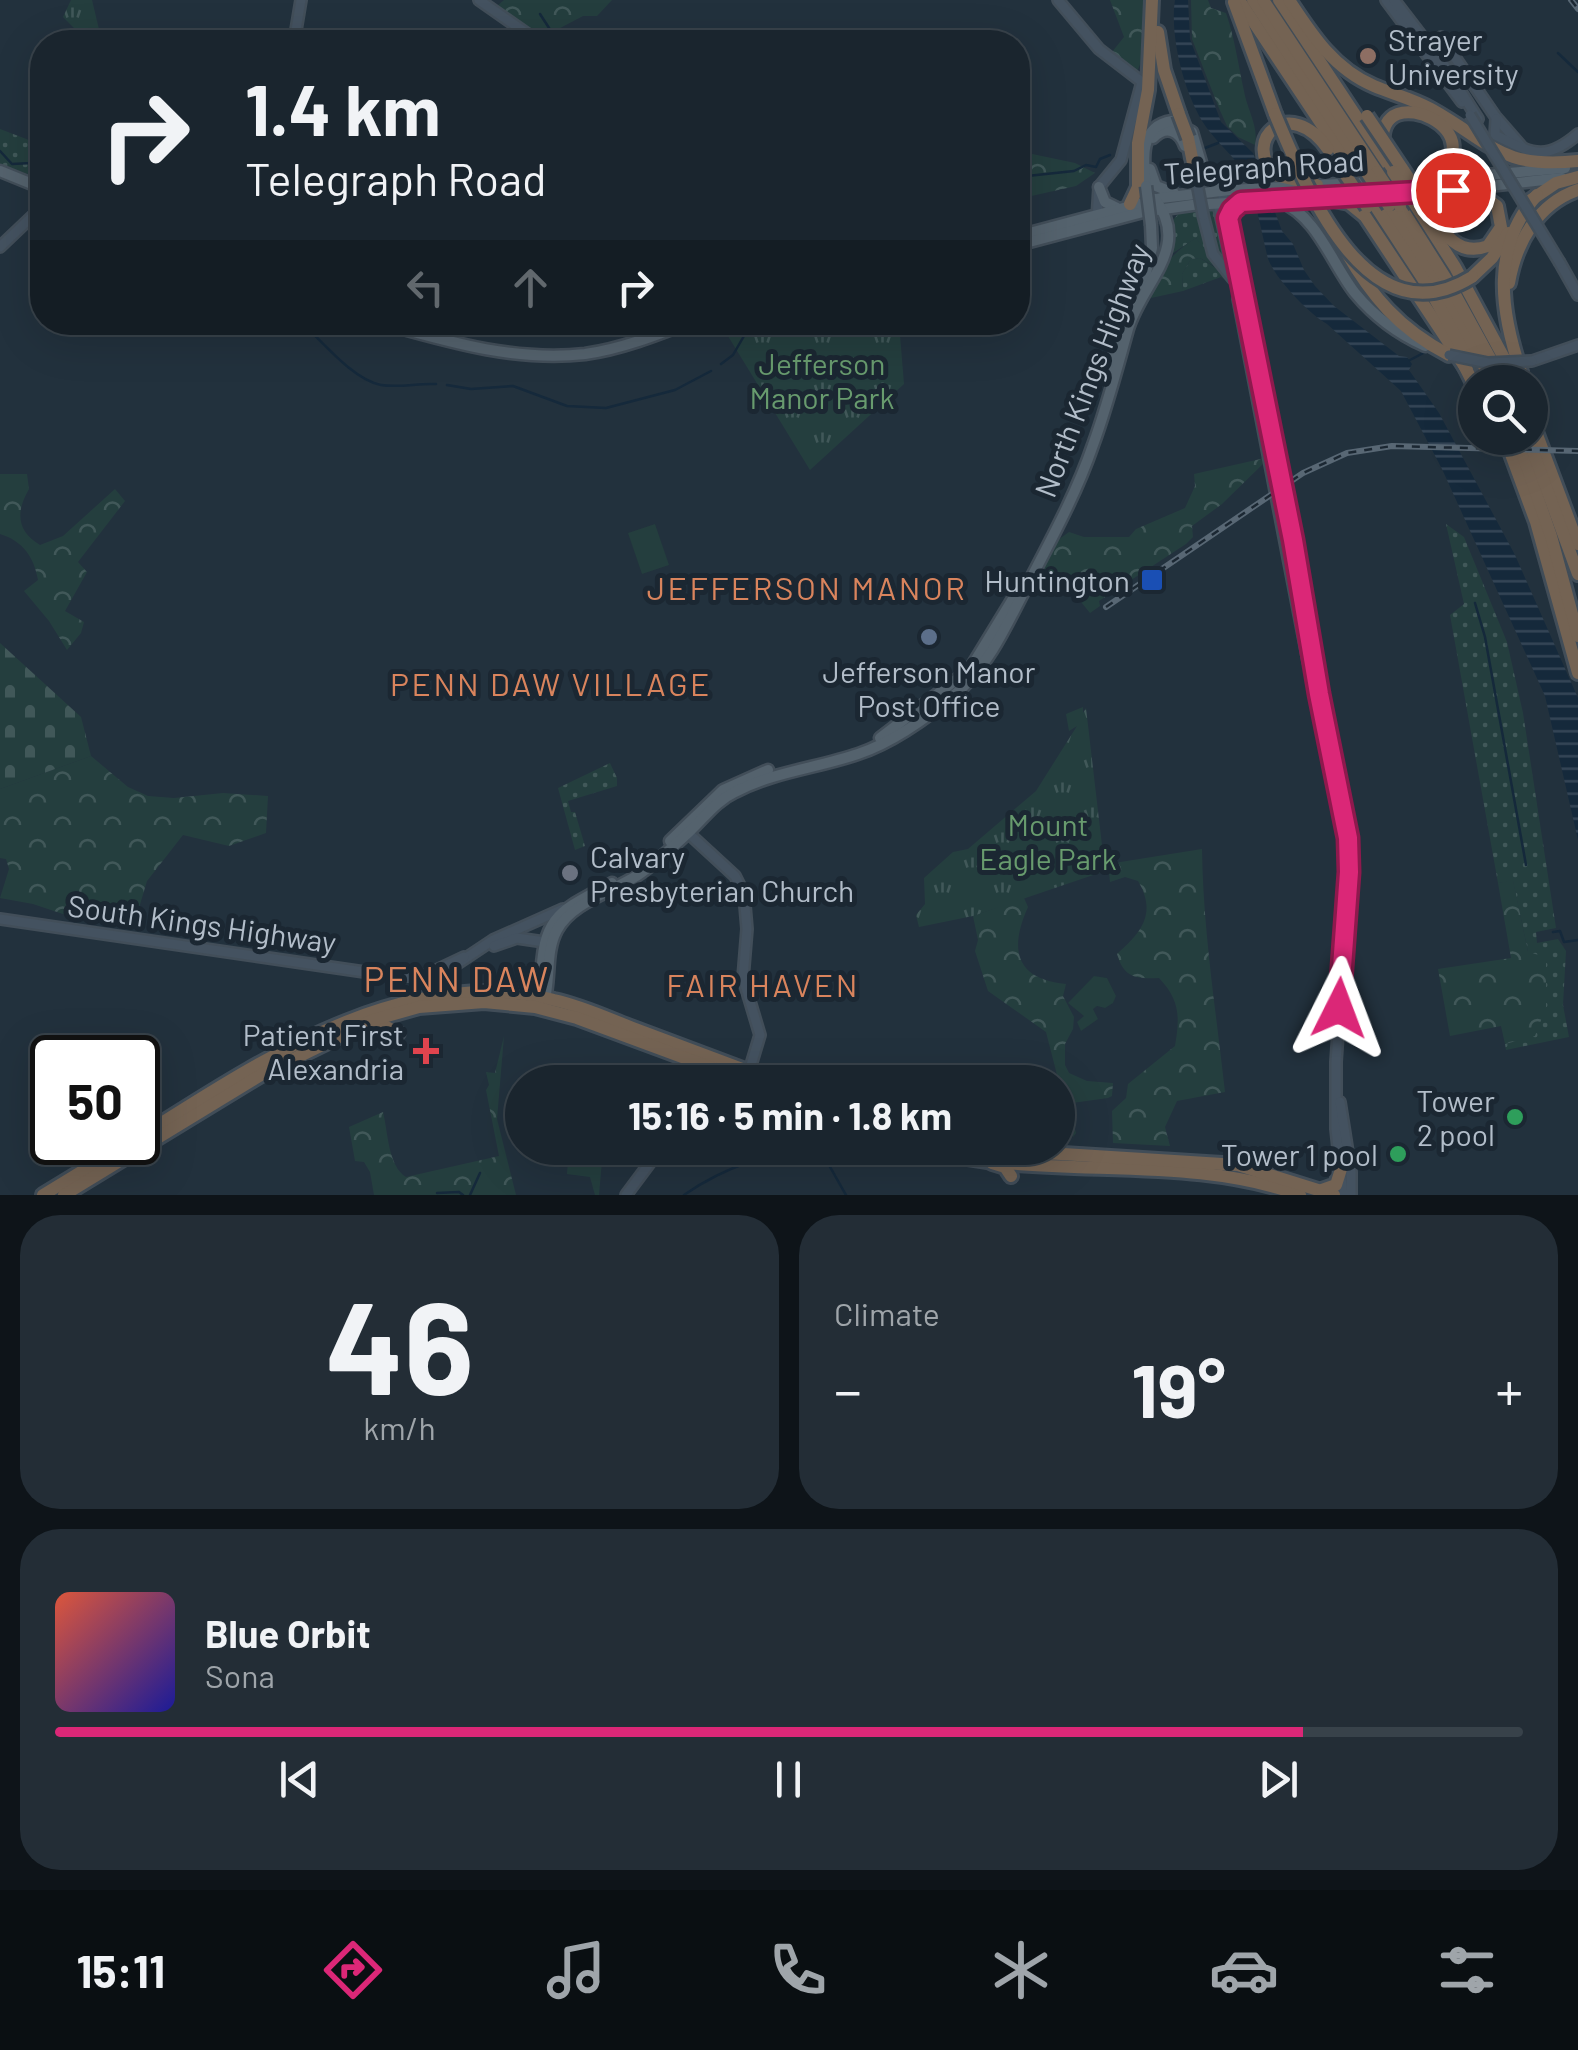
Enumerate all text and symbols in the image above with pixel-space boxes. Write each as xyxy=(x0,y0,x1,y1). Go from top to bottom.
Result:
place label: Strayer University xyxy=(1388,21,1519,91)
marker: Strayer University xyxy=(1357,45,1379,67)
text: 1.4 km xyxy=(245,66,441,150)
icon: right xyxy=(80,70,210,200)
street label: Telegraph Road xyxy=(1162,141,1366,191)
pin xyxy=(1411,148,1496,233)
text: Telegraph Road xyxy=(245,151,547,205)
icon: arrive xyxy=(1426,163,1481,218)
street label: North Kings Highway xyxy=(1026,238,1156,502)
icon: left xyxy=(398,260,453,315)
icon: ahead xyxy=(503,260,558,315)
icon: right xyxy=(608,260,663,315)
park label: Jefferson Manor Park xyxy=(750,345,894,415)
map controls xyxy=(1458,365,1548,455)
button: search xyxy=(1458,365,1548,455)
place label: Huntington xyxy=(984,562,1130,598)
marker: Huntington xyxy=(1139,567,1165,593)
district label: JEFFERSON MANOR xyxy=(647,568,967,606)
marker: Jefferson Manor Post Office xyxy=(918,626,940,648)
place label: Jefferson Manor Post Office xyxy=(823,653,1035,723)
district label: PENN DAW VILLAGE xyxy=(390,664,712,702)
park label: Mount Eagle Park xyxy=(979,806,1117,876)
place label: Calvary Presbyterian Church xyxy=(590,838,854,908)
marker: Calvary Presbyterian Church xyxy=(559,862,581,884)
street label: South Kings Highway xyxy=(65,886,339,960)
position arrow xyxy=(1287,956,1391,1060)
district label: PENN DAW xyxy=(364,957,550,999)
district label: FAIR HAVEN xyxy=(666,965,860,1003)
place label: Patient First Alexandria xyxy=(243,1016,404,1086)
speed limit sign: 50 xyxy=(30,1035,160,1165)
marker: Patient First Alexandria xyxy=(413,1038,439,1064)
place label: Tower 2 pool xyxy=(1416,1082,1495,1152)
text: 15:16 · 5 min · 1.8 km xyxy=(628,1092,952,1138)
marker: Tower 2 pool xyxy=(1504,1106,1526,1128)
place label: Tower 1 pool xyxy=(1221,1136,1378,1172)
marker: Tower 1 pool xyxy=(1387,1143,1409,1165)
text: 46 xyxy=(325,1265,474,1421)
text: Climate xyxy=(834,1294,940,1332)
text: 19° xyxy=(1131,1343,1226,1433)
text: − xyxy=(834,1356,862,1422)
text: + xyxy=(1495,1356,1523,1422)
text: km/h xyxy=(363,1408,436,1446)
text: Blue Orbit xyxy=(205,1610,371,1656)
text: Sona xyxy=(205,1656,275,1694)
icon: previous xyxy=(272,1752,327,1807)
icon: pause xyxy=(761,1752,816,1807)
icon: next xyxy=(1251,1752,1306,1807)
icon: directions xyxy=(318,1935,388,2005)
icon: music xyxy=(541,1935,611,2005)
icon: phone xyxy=(763,1935,833,2005)
icon: climate xyxy=(986,1935,1056,2005)
icon: car xyxy=(1209,1935,1279,2005)
icon: filters xyxy=(1432,1935,1502,2005)
text: 15:11 xyxy=(76,1943,165,1997)

